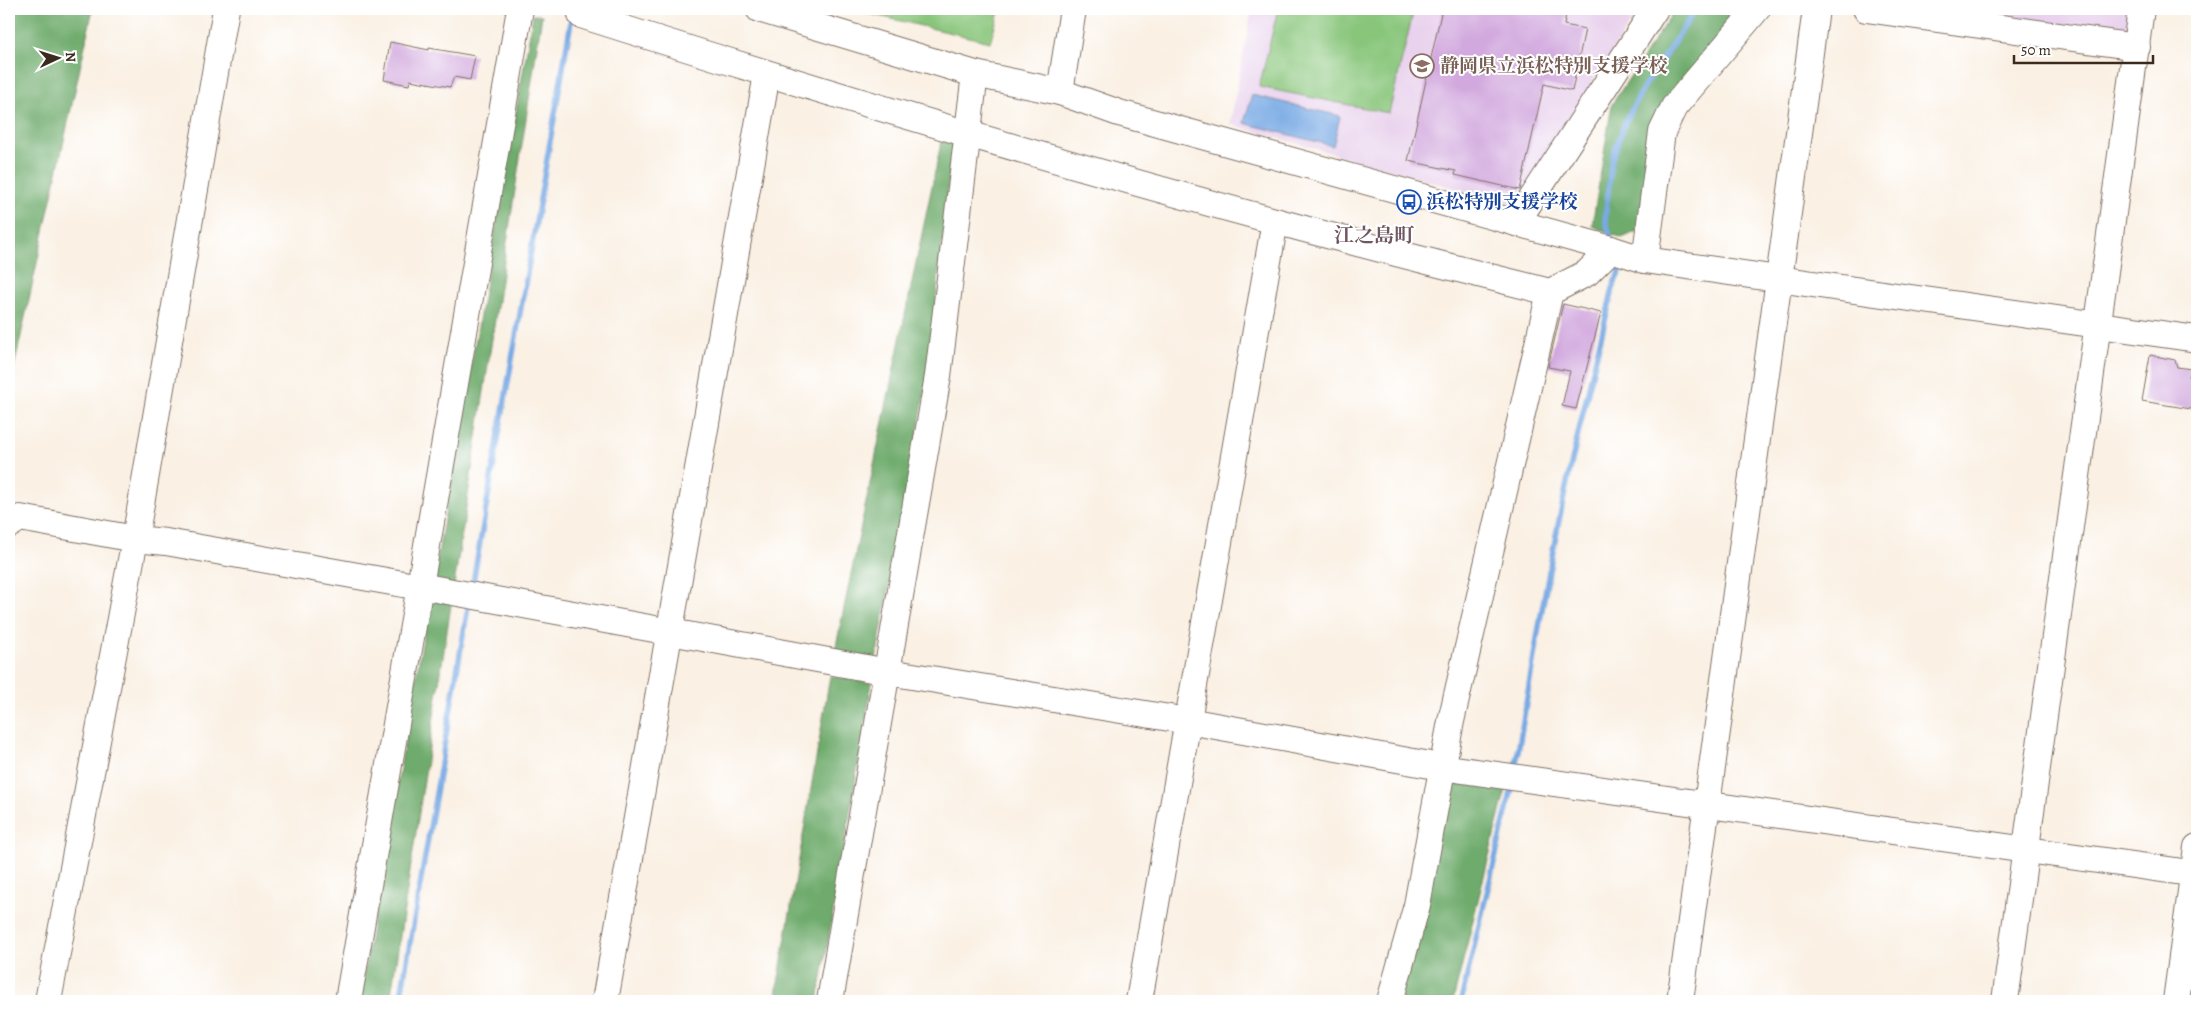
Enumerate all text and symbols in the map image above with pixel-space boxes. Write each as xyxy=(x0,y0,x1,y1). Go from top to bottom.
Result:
north arrow xyxy=(32,32,82,82)
scale bar xyxy=(2014,32,2152,64)
text: 50 m xyxy=(2021,40,2051,60)
text: N xyxy=(61,51,80,63)
school or university icon: 静岡県立浜松特別支援学校 xyxy=(1409,53,1435,79)
place label: 静岡県立浜松特別支援学校 xyxy=(1440,53,1668,79)
bus stop icon: 浜松特別支援学校 xyxy=(1396,189,1422,215)
place label: 浜松特別支援学校 xyxy=(1426,189,1578,215)
district label: 江之島町 xyxy=(1334,222,1415,249)

